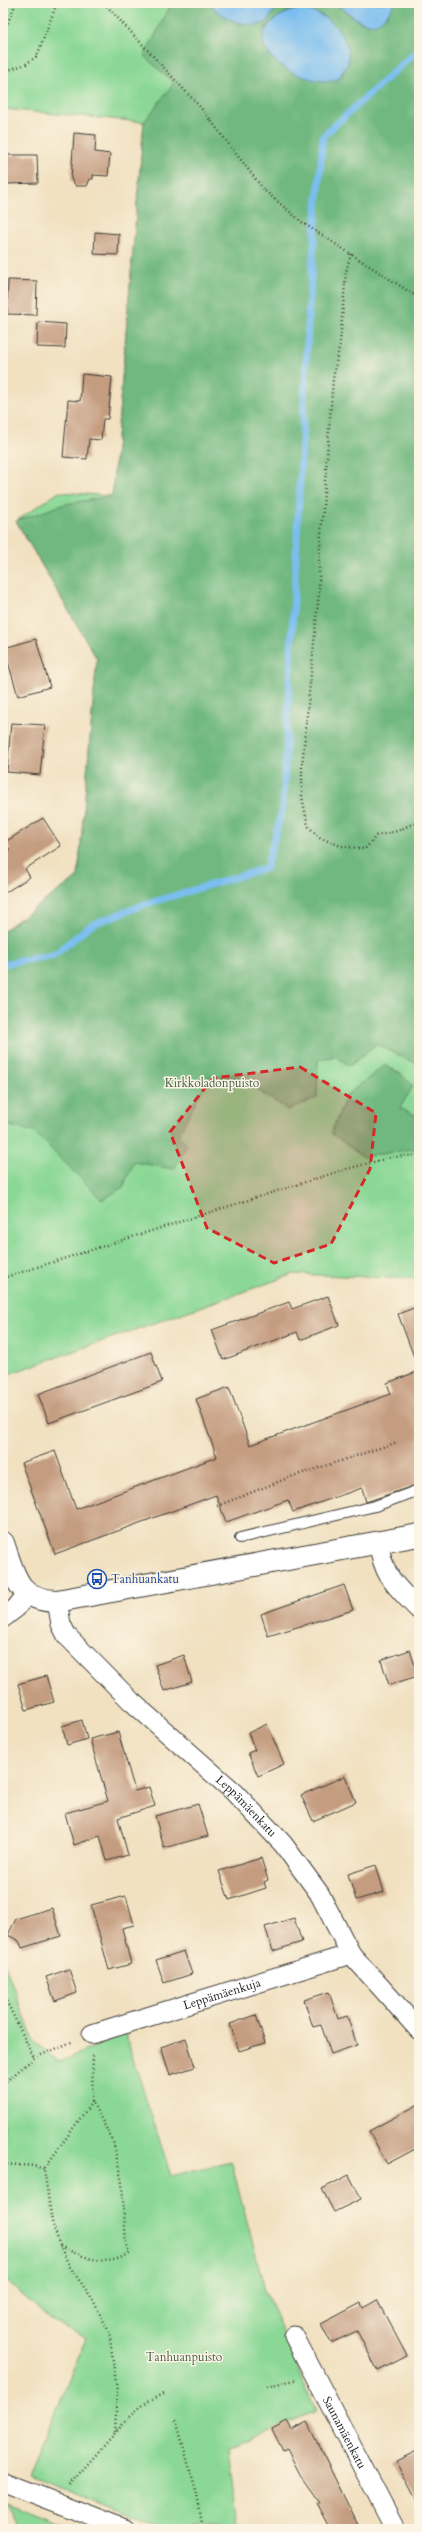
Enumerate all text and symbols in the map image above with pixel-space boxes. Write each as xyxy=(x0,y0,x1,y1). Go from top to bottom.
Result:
park label: Kirkkoladonpuisto xyxy=(165,1075,260,1091)
bus stop icon: Tanhuankatu xyxy=(86,1568,108,1590)
place label: Tanhuankatu xyxy=(111,1571,179,1587)
street label: Leppämäenkatu xyxy=(212,1772,280,1841)
street label: Leppämäenkuja xyxy=(181,1974,263,2013)
park label: Tanhuanpuisto xyxy=(146,2349,223,2365)
street label: Saunamäenkatu xyxy=(319,2394,370,2472)

